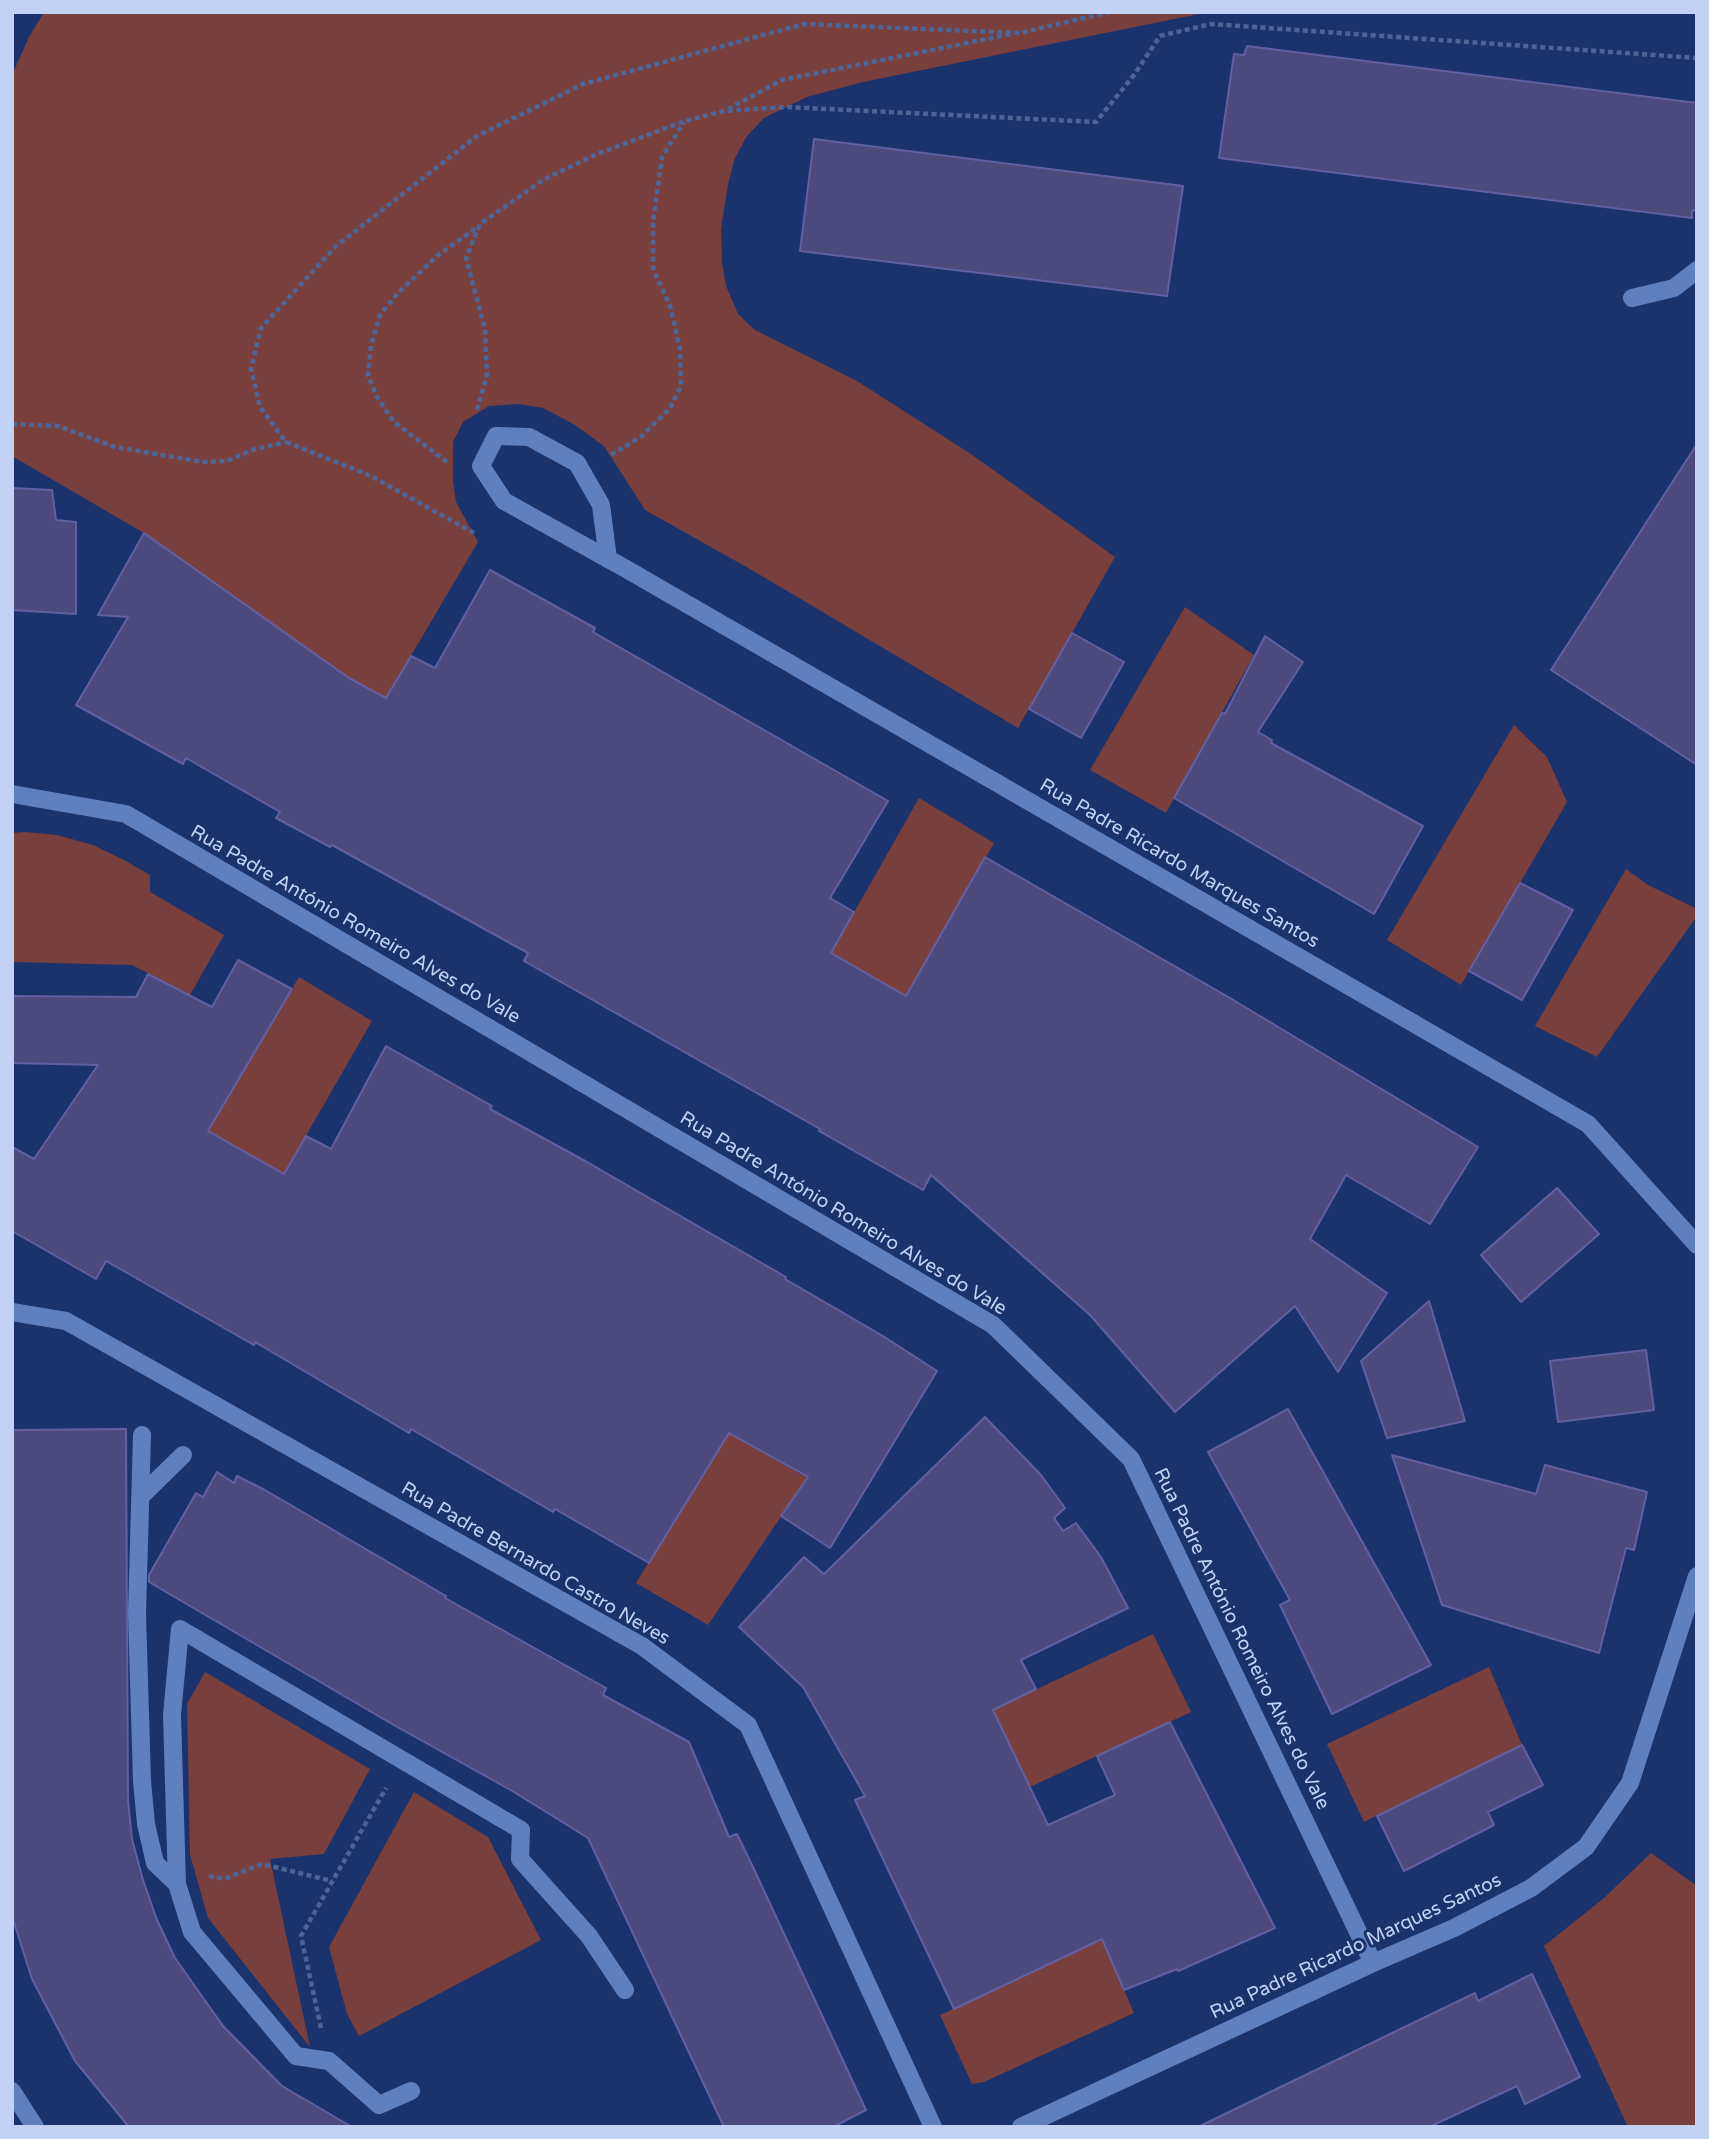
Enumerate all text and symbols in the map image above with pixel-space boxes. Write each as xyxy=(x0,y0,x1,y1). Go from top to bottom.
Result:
street label: Rua Padre Ricardo Marques Santos xyxy=(1035,774,1323,954)
street label: Rua Padre António Romeiro Alves do Vale xyxy=(186,821,524,1029)
street label: Rua Padre António Romeiro Alves do Vale xyxy=(676,1107,1010,1321)
street label: Rua Padre António Romeiro Alves do Vale xyxy=(1148,1465,1334,1813)
street label: Rua Padre Bernardo Castro Neves xyxy=(397,1478,673,1650)
street label: Rua Padre Ricardo Marques Santos xyxy=(1207,1869,1505,2025)

